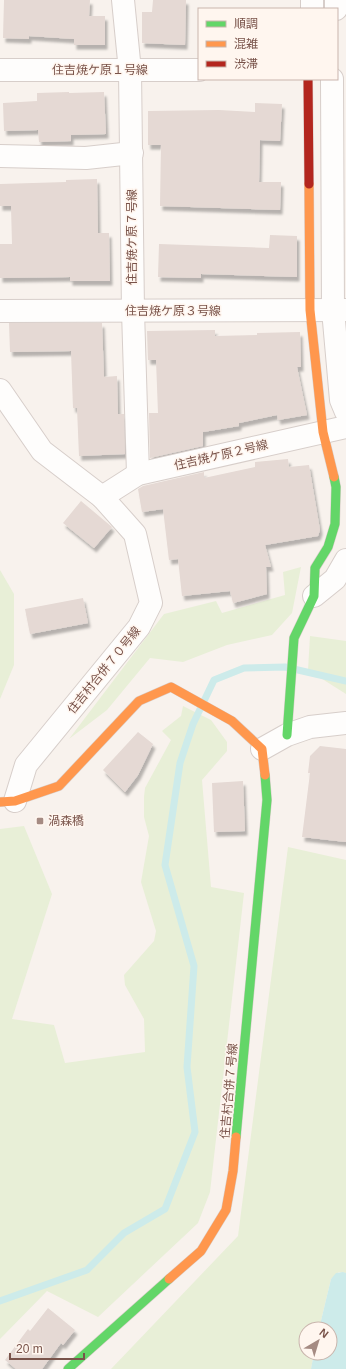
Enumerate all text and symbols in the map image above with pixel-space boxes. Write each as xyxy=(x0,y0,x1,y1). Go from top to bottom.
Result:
legend xyxy=(198,8,338,80)
text: 順調 xyxy=(234,17,258,31)
text: 混雑 xyxy=(234,37,258,51)
text: 渋滞 xyxy=(234,57,258,71)
street label: 住吉焼ケ原１号線 xyxy=(52,63,148,77)
street label: 住吉焼ケ原７号線 xyxy=(125,189,139,285)
street label: 住吉焼ケ原３号線 xyxy=(125,304,221,318)
street label: 住吉焼ケ原２号線 xyxy=(173,437,269,473)
street label: 住吉村合併７０号線 xyxy=(65,624,143,716)
place label: 渦森橋 xyxy=(48,814,84,828)
marker: 渦森橋 xyxy=(35,816,45,826)
street label: 住吉村合併７号線 xyxy=(218,1043,240,1139)
north arrow xyxy=(298,1321,338,1361)
text: N xyxy=(317,1326,331,1340)
scale bar xyxy=(10,1335,84,1361)
text: 20 m xyxy=(16,1342,43,1356)

